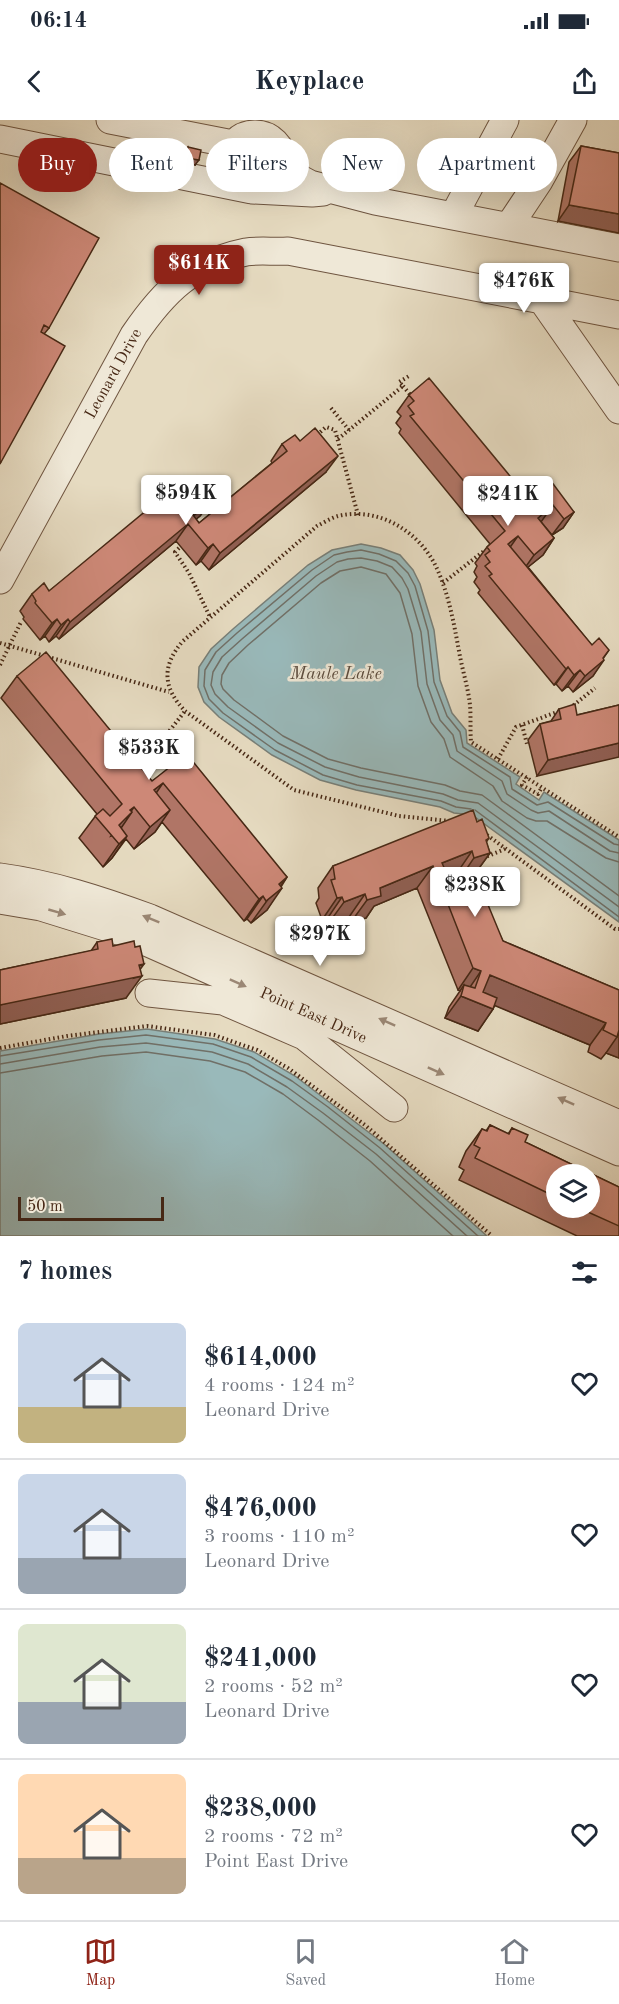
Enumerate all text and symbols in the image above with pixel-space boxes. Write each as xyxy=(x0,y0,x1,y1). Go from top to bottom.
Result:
text: 06:14 xyxy=(30,10,87,32)
icon: back xyxy=(18,65,51,98)
icon: share xyxy=(568,65,601,98)
text: Keyplace xyxy=(255,68,364,95)
chip: Buy xyxy=(18,138,97,192)
chip: Rent xyxy=(109,138,194,192)
chip: Filters xyxy=(206,138,309,192)
chip: New xyxy=(321,138,405,192)
chip: Apartment xyxy=(417,138,557,192)
pin: $614K xyxy=(157,245,241,296)
text: $614K xyxy=(168,254,230,274)
pin: $476K xyxy=(482,263,566,314)
text: $476K xyxy=(493,272,555,292)
street label: Leonard Drive xyxy=(83,326,145,422)
pin: $594K xyxy=(144,475,228,526)
pin: $241K xyxy=(466,476,550,527)
text: $594K xyxy=(155,484,217,504)
text: $241K xyxy=(477,485,539,505)
water label: Maule Lake xyxy=(289,665,382,683)
pin: $533K xyxy=(107,730,191,781)
text: $533K xyxy=(118,739,180,759)
pin: $238K xyxy=(433,867,517,918)
text: $238K xyxy=(444,876,506,896)
one-way arrow xyxy=(48,908,66,917)
one-way arrow xyxy=(141,914,159,924)
pin: $297K xyxy=(278,916,362,967)
text: $297K xyxy=(289,925,351,945)
one-way arrow xyxy=(230,978,248,988)
street label: Point East Drive xyxy=(257,985,369,1047)
one-way arrow xyxy=(379,1017,396,1026)
one-way arrow xyxy=(427,1066,445,1076)
one-way arrow xyxy=(557,1096,574,1105)
map controls xyxy=(546,1164,600,1218)
button: layers xyxy=(546,1164,600,1218)
scale bar xyxy=(18,1194,164,1222)
text: 50 m xyxy=(27,1199,63,1215)
icon: filters xyxy=(568,1256,601,1289)
text: 7 homes xyxy=(18,1259,112,1285)
text: $614,000 xyxy=(204,1345,317,1371)
icon: home xyxy=(66,1347,138,1419)
icon: heart xyxy=(568,1367,601,1400)
text: 4 rooms · 124 m² xyxy=(204,1376,354,1396)
text: Leonard Drive xyxy=(204,1401,329,1421)
text: $476,000 xyxy=(204,1496,317,1522)
icon: home xyxy=(66,1498,138,1570)
icon: heart xyxy=(568,1518,601,1551)
text: 3 rooms · 110 m² xyxy=(204,1527,354,1547)
text: Leonard Drive xyxy=(204,1552,329,1572)
text: $241,000 xyxy=(204,1646,317,1672)
icon: home xyxy=(66,1648,138,1720)
icon: heart xyxy=(568,1668,601,1701)
text: 2 rooms · 52 m² xyxy=(204,1677,343,1697)
text: Leonard Drive xyxy=(204,1702,329,1722)
text: $238,000 xyxy=(204,1796,317,1822)
icon: home xyxy=(66,1798,138,1870)
icon: heart xyxy=(568,1818,601,1851)
text: 2 rooms · 72 m² xyxy=(204,1827,343,1847)
text: Point East Drive xyxy=(204,1852,348,1872)
tab: Map xyxy=(84,1935,117,1991)
tab: Saved xyxy=(285,1935,326,1991)
tab: Home xyxy=(494,1935,535,1991)

